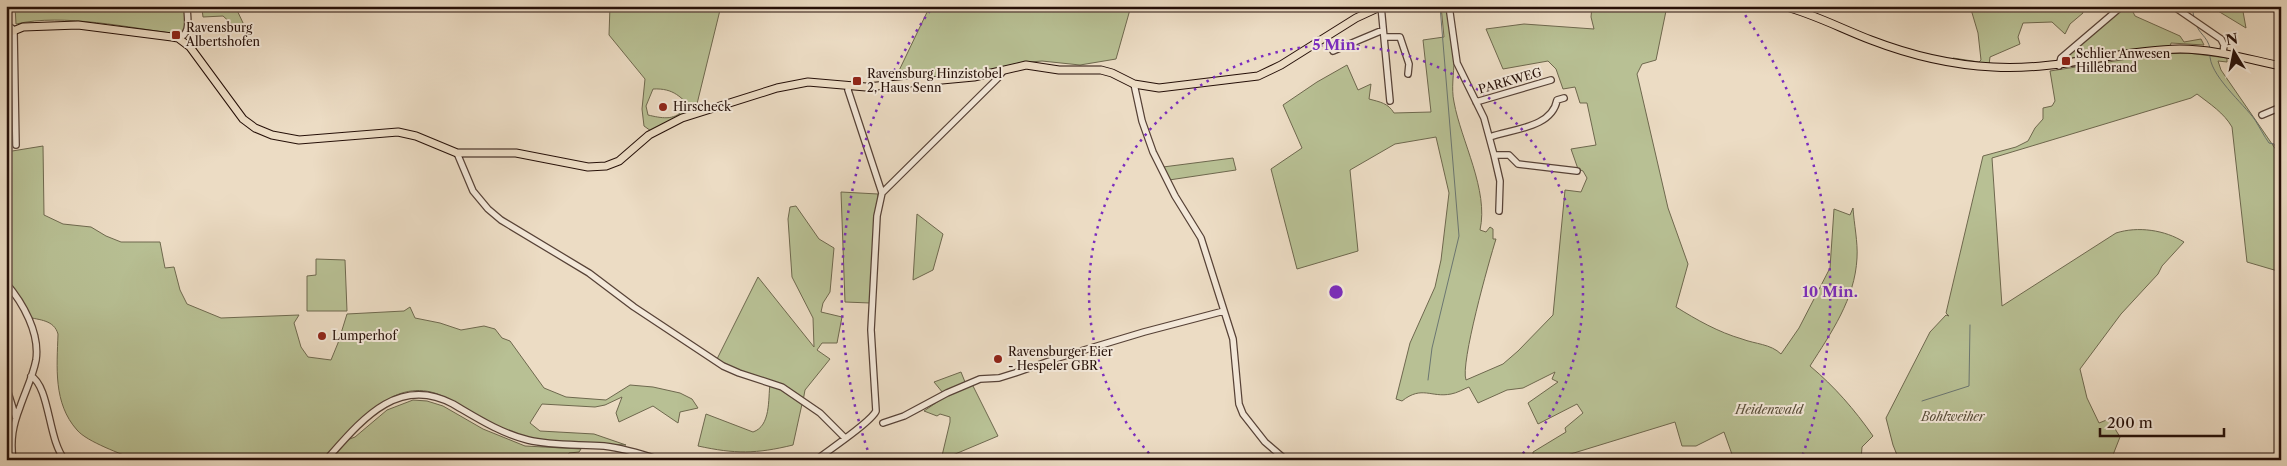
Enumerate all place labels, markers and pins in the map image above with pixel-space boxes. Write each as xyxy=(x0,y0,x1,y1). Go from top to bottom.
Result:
place label: Ravensburg Albertshofen xyxy=(185,20,261,49)
marker: Ravensburg Albertshofen xyxy=(170,29,182,41)
place label: Schlier Anwesen Hillebrand xyxy=(2076,46,2171,75)
marker: Schlier Anwesen Hillebrand xyxy=(2060,55,2072,67)
place label: Ravensburg Hinzistobel 2, Haus Senn xyxy=(867,66,1003,95)
marker: Ravensburg Hinzistobel 2, Haus Senn xyxy=(851,75,863,87)
place label: Hirscheck xyxy=(673,99,732,114)
marker: Hirscheck xyxy=(657,101,669,113)
centre of rings xyxy=(1327,283,1345,301)
place label: Lumperhof xyxy=(332,328,398,343)
marker: Lumperhof xyxy=(316,330,328,342)
place label: Ravensburger Eier - Hespeler GBR xyxy=(1008,344,1113,373)
marker: Ravensburger Eier - Hespeler GBR xyxy=(992,353,1004,365)

